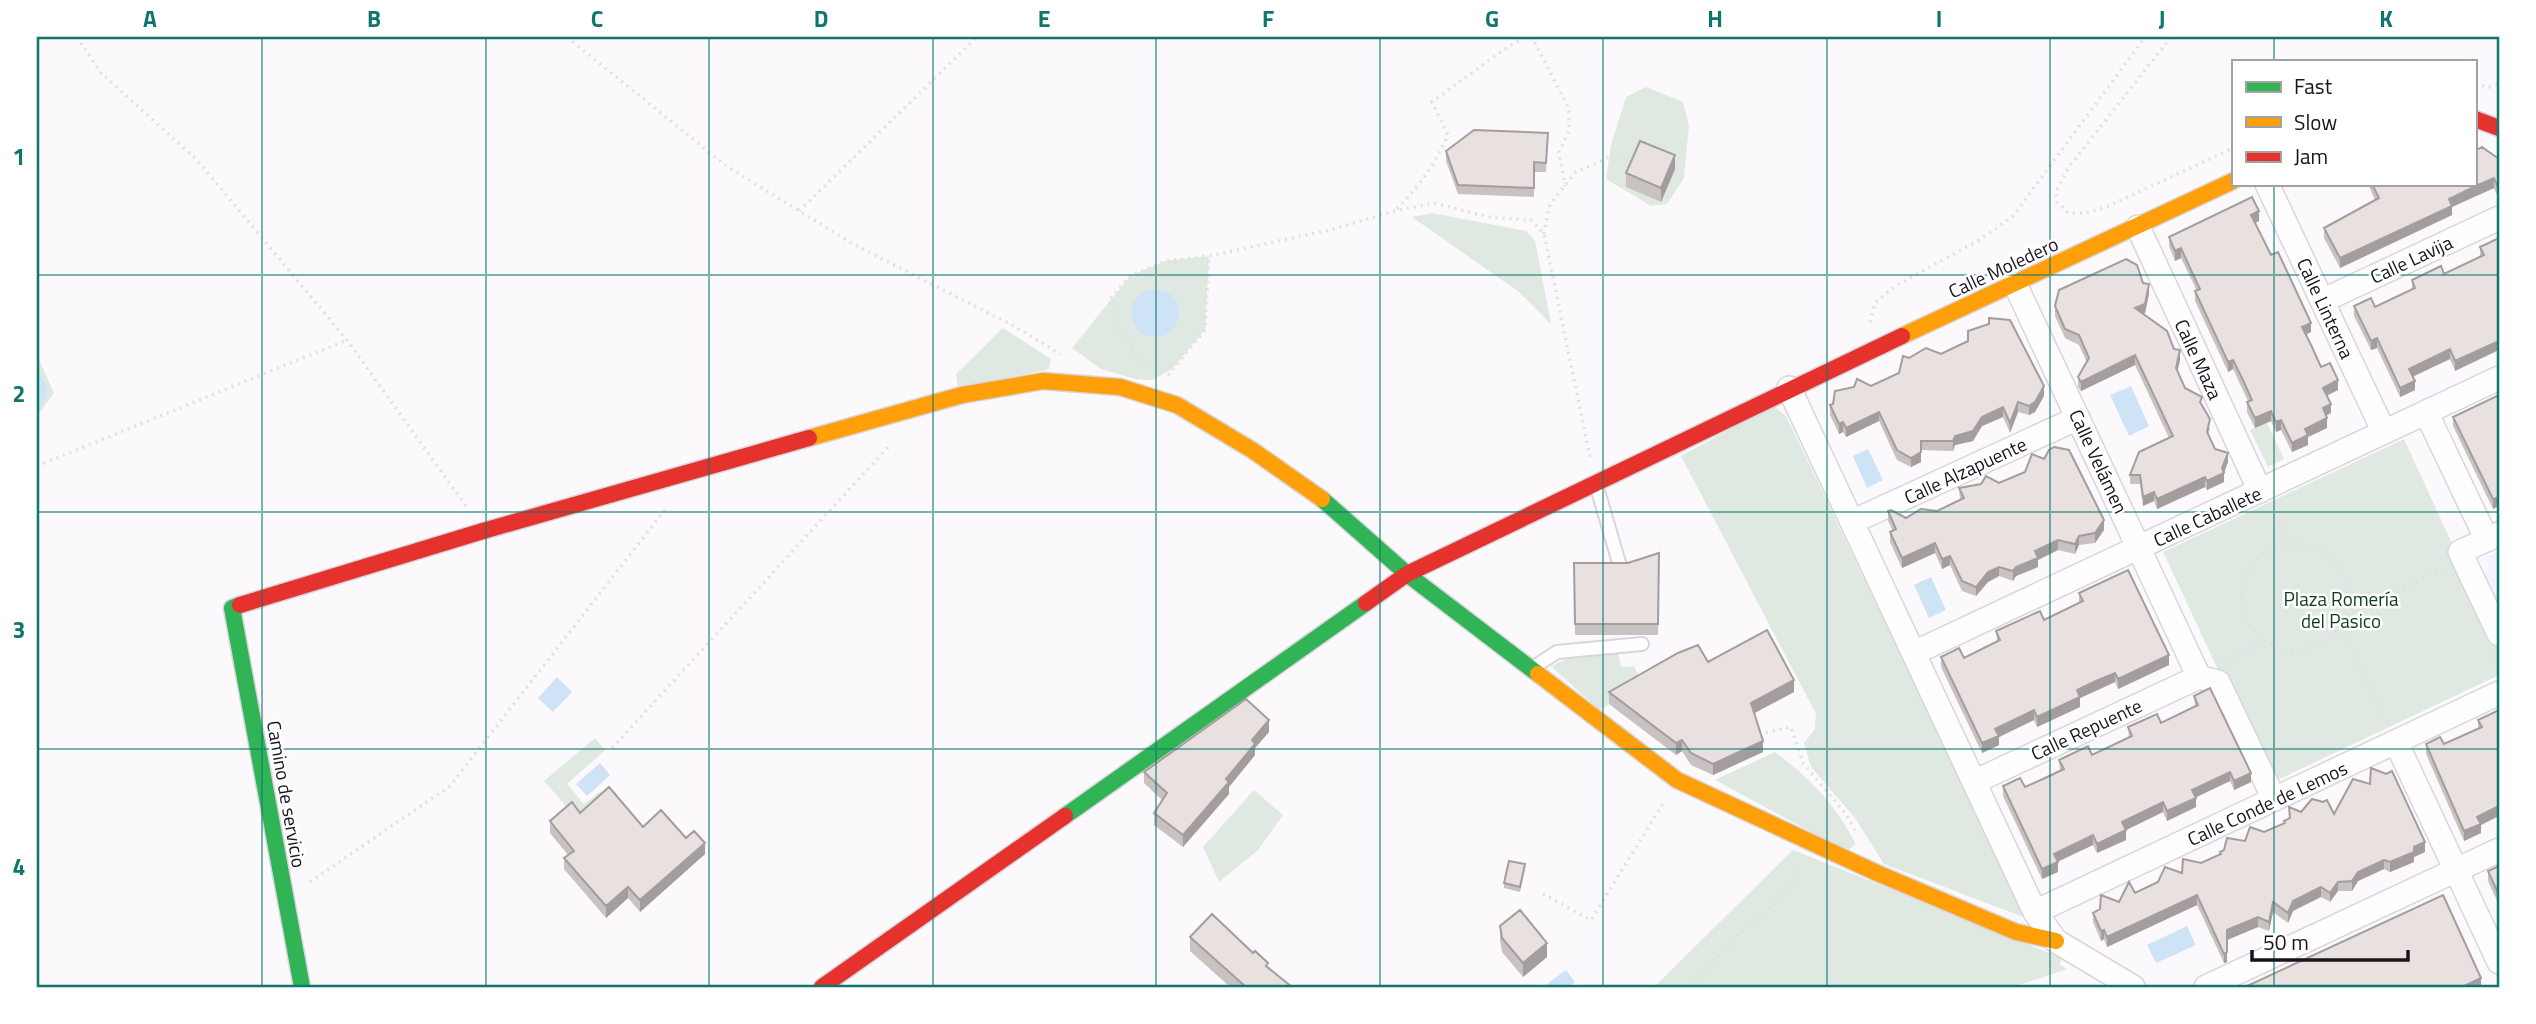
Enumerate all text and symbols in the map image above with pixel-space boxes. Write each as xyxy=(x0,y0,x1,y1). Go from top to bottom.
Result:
text: A xyxy=(143,1,157,36)
text: B xyxy=(367,1,381,36)
text: C xyxy=(591,1,603,36)
text: D xyxy=(814,1,828,36)
text: E xyxy=(1038,1,1050,36)
text: F xyxy=(1262,1,1274,36)
text: G xyxy=(1485,1,1499,36)
text: H xyxy=(1707,1,1723,36)
text: I xyxy=(1936,1,1942,36)
text: J xyxy=(2159,1,2165,36)
text: K xyxy=(2379,1,2393,36)
legend xyxy=(2232,60,2476,186)
text: Fast xyxy=(2294,70,2333,102)
text: Slow xyxy=(2294,106,2337,138)
text: 1 xyxy=(13,139,25,174)
text: Jam xyxy=(2294,140,2328,172)
street label: Calle Lavija xyxy=(2365,227,2457,291)
street label: Calle Moledero xyxy=(1943,229,2063,305)
street label: Calle Linterna xyxy=(2290,253,2362,364)
street label: Calle Maza xyxy=(2168,314,2231,405)
text: 2 xyxy=(13,376,25,411)
street label: Calle Velámen xyxy=(2062,404,2136,518)
street label: Calle Alzapuente xyxy=(1899,429,2031,511)
street label: Calle Caballete xyxy=(2148,478,2266,554)
park label: Plaza Romería del Pasico xyxy=(2284,584,2399,635)
text: 3 xyxy=(13,612,25,647)
street label: Calle Repuente xyxy=(2026,691,2146,767)
street label: Camino de servicio xyxy=(260,718,314,870)
street label: Calle Conde de Lemos xyxy=(2182,753,2352,853)
text: 4 xyxy=(13,849,25,884)
scale bar xyxy=(2252,919,2408,963)
text: 50 m xyxy=(2263,926,2309,958)

